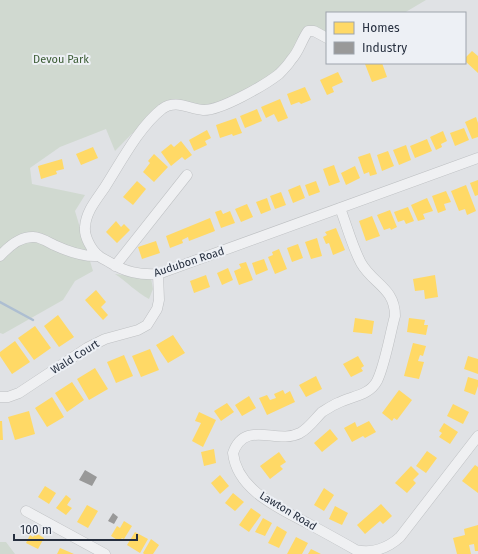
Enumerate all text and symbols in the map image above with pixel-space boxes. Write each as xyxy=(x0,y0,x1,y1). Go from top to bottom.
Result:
legend xyxy=(326,12,466,64)
text: Homes xyxy=(362,21,400,35)
text: Industry xyxy=(362,41,407,55)
park label: Devou Park xyxy=(33,53,89,66)
street label: Audubon Road xyxy=(152,244,226,280)
street label: Wald Court xyxy=(49,337,101,377)
street label: Lawton Road xyxy=(257,489,319,533)
scale bar xyxy=(14,516,137,542)
text: 100 m xyxy=(20,523,52,537)

